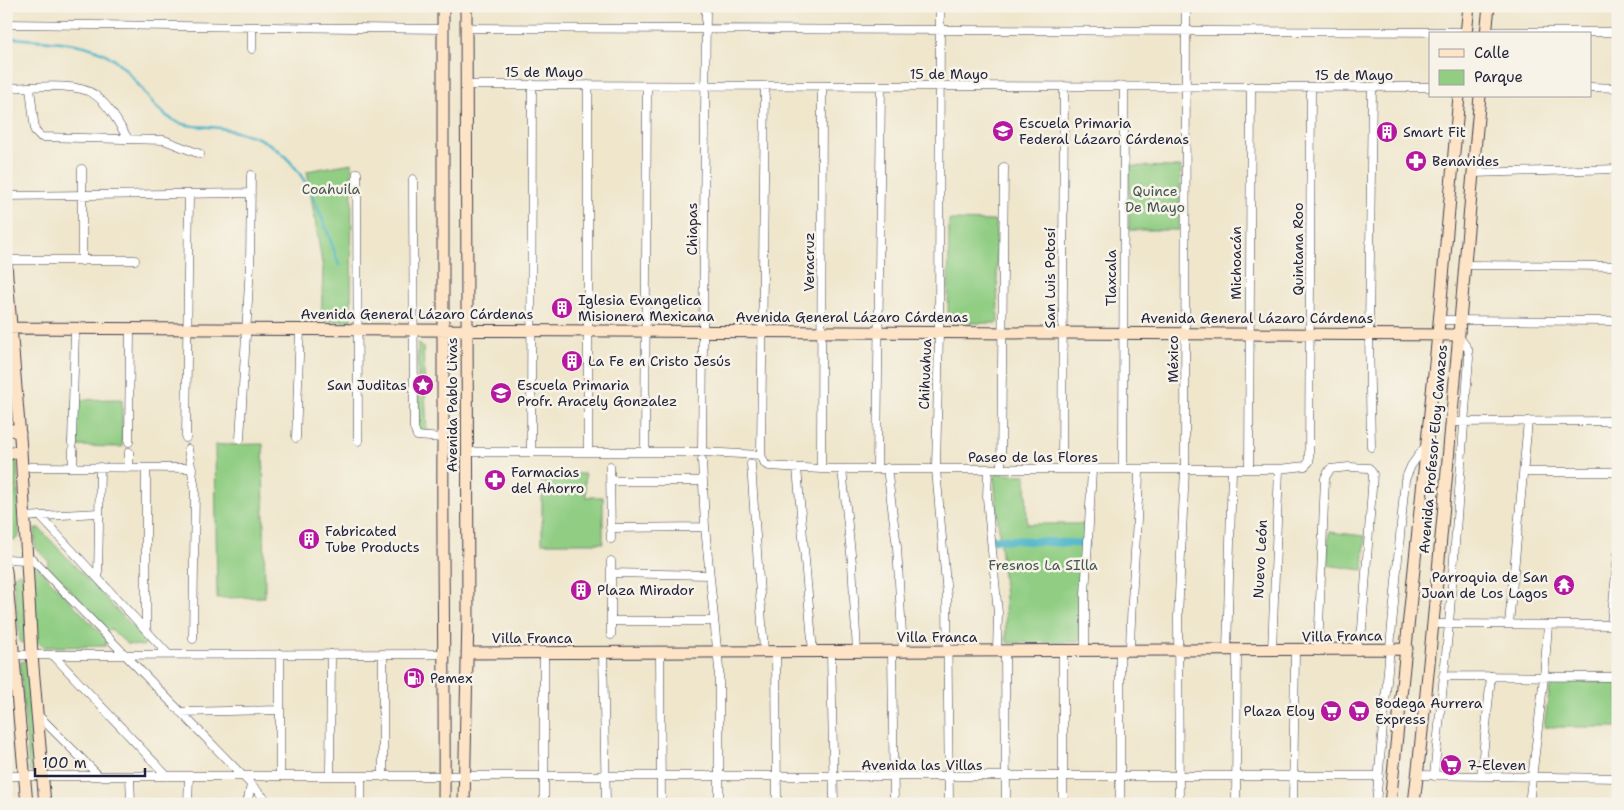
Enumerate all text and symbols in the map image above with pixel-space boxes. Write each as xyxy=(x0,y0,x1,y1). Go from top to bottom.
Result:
legend xyxy=(1429,32,1592,98)
text: Calle xyxy=(1474,43,1510,63)
street label: 15 de Mayo xyxy=(505,63,583,81)
street label: 15 de Mayo xyxy=(910,65,988,83)
street label: 15 de Mayo xyxy=(1315,66,1393,84)
text: Parque xyxy=(1474,67,1523,87)
place label: Escuela Primaria Federal Lázaro Cárdenas xyxy=(1019,114,1189,148)
school or university icon: Escuela Primaria Federal Lázaro Cárdenas xyxy=(991,119,1015,143)
building icon: Smart Fit xyxy=(1375,120,1399,144)
place label: Smart Fit xyxy=(1403,123,1466,141)
pharmacy icon: Benavides xyxy=(1404,149,1428,173)
place label: Benavides xyxy=(1432,152,1499,170)
park label: Coahuila xyxy=(302,180,361,198)
park label: Quince De Mayo xyxy=(1125,182,1185,216)
street label: Chiapas xyxy=(683,202,701,255)
street label: Quintana Roo xyxy=(1289,203,1307,296)
street label: Michoacán xyxy=(1227,226,1245,300)
street label: San Luis Potosí xyxy=(1041,228,1059,328)
street label: Veracruz xyxy=(800,232,818,292)
street label: Tlaxcala xyxy=(1102,249,1120,306)
place label: Iglesia Evangelica Misionera Mexicana xyxy=(578,291,715,325)
building icon: Iglesia Evangelica Misionera Mexicana xyxy=(550,296,574,320)
street label: Avenida General Lázaro Cárdenas xyxy=(301,305,534,323)
street label: Avenida General Lázaro Cárdenas xyxy=(736,308,969,326)
street label: Avenida General Lázaro Cárdenas xyxy=(1141,309,1374,327)
street label: México xyxy=(1164,335,1182,383)
street label: Avenida Pablo Livas xyxy=(443,337,461,473)
street label: Chihuahua xyxy=(915,338,935,410)
street label: Avenida Profesor Eloy Cavazos xyxy=(1415,344,1451,554)
building icon: La Fe en Cristo Jesús xyxy=(560,349,584,373)
place label: La Fe en Cristo Jesús xyxy=(588,352,731,370)
place icon: San Juditas xyxy=(411,373,435,397)
place label: San Juditas xyxy=(327,376,407,394)
place label: Escuela Primaria Profr. Aracely Gonzalez xyxy=(517,376,677,410)
school or university icon: Escuela Primaria Profr. Aracely Gonzalez xyxy=(489,381,513,405)
street label: Paseo de las Flores xyxy=(968,448,1098,466)
place label: Farmacias del Ahorro xyxy=(511,463,584,497)
pharmacy icon: Farmacias del Ahorro xyxy=(483,468,507,492)
street label: Nuevo León xyxy=(1249,519,1271,599)
place label: Fabricated Tube Products xyxy=(325,522,420,556)
building icon: Fabricated Tube Products xyxy=(297,527,321,551)
park label: Fresnos La SIlla xyxy=(988,556,1098,574)
place label: Parroquia de San Juan de Los Lagos xyxy=(1421,568,1548,602)
temple icon: Parroquia de San Juan de Los Lagos xyxy=(1552,573,1576,597)
building icon: Plaza Mirador xyxy=(569,578,593,602)
place label: Plaza Mirador xyxy=(597,581,695,599)
street label: Villa Franca xyxy=(1301,626,1383,646)
street label: Villa Franca xyxy=(897,628,978,646)
street label: Villa Franca xyxy=(492,629,573,647)
fuel station icon: Pemex xyxy=(402,666,426,690)
place label: Pemex xyxy=(430,669,473,687)
place label: Bodega Aurrera Express xyxy=(1375,694,1483,728)
supermarket icon: Plaza Eloy xyxy=(1319,699,1343,723)
supermarket icon: Bodega Aurrera Express xyxy=(1347,699,1371,723)
place label: Plaza Eloy xyxy=(1244,702,1315,720)
scale bar xyxy=(35,745,145,777)
text: 100 m xyxy=(42,753,87,773)
supermarket icon: 7-Eleven xyxy=(1439,753,1463,777)
street label: Avenida las Villas xyxy=(861,756,983,774)
place label: 7-Eleven xyxy=(1467,756,1526,774)

